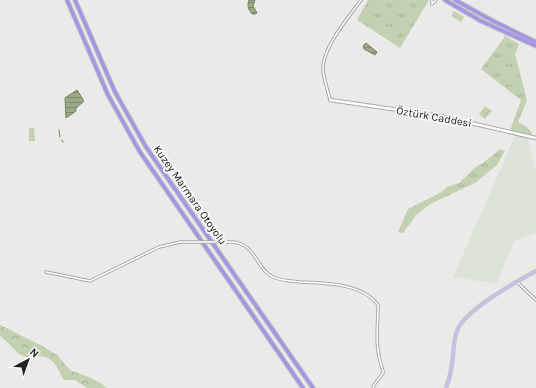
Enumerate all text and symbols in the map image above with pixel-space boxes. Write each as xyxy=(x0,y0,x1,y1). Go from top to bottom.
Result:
street label: Öztürk Caddesi xyxy=(395,103,473,130)
street label: Kuzey Marmara Otoyolu xyxy=(151,143,229,247)
north arrow xyxy=(8,340,48,380)
text: N xyxy=(27,345,41,360)

